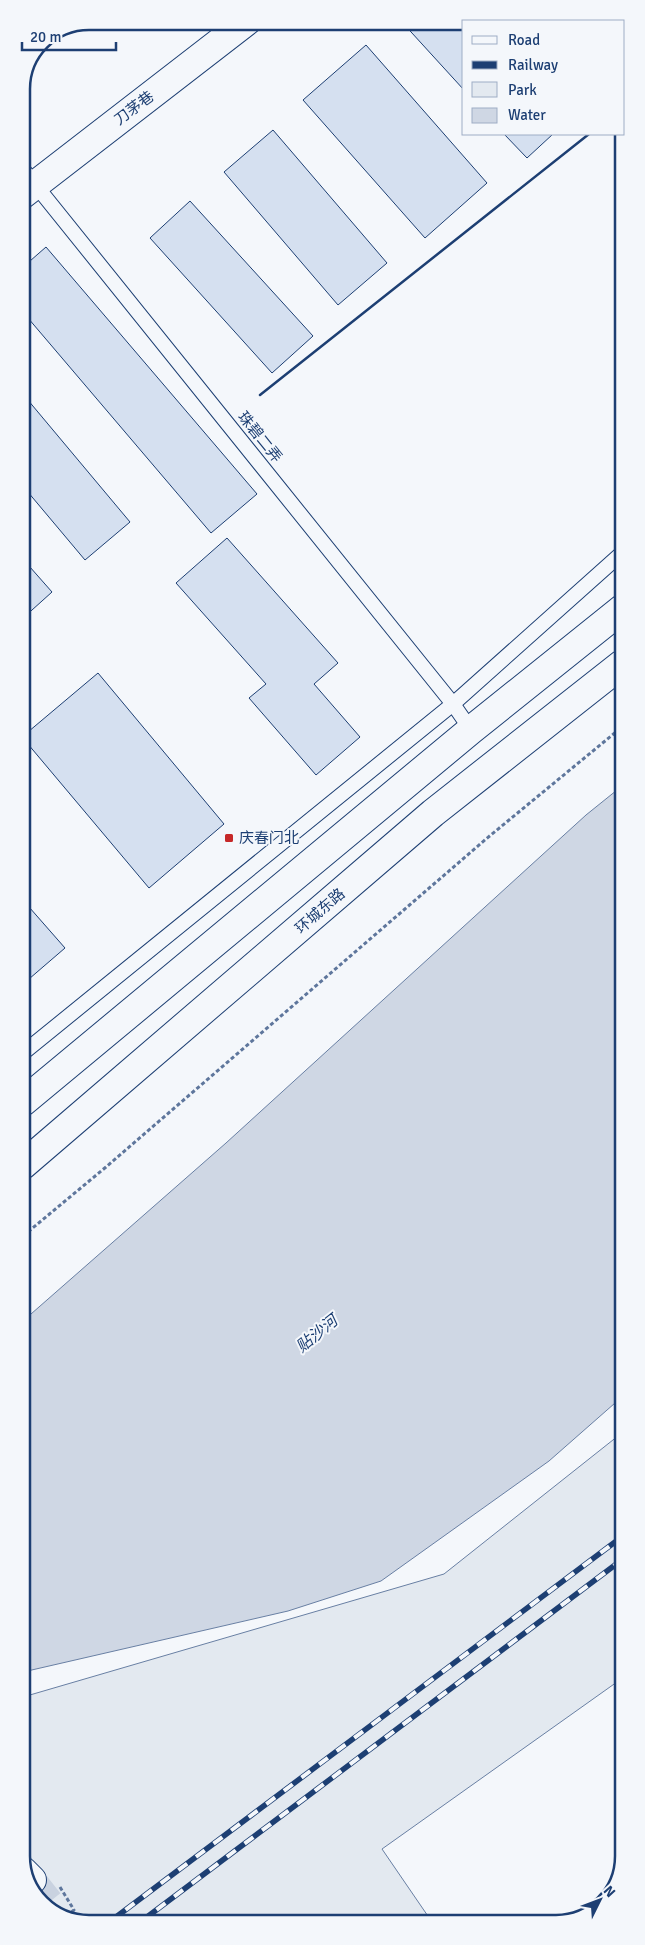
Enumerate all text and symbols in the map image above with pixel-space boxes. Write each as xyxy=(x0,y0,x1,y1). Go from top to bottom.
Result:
scale bar xyxy=(22,20,116,52)
legend xyxy=(462,20,625,135)
text: 20 m xyxy=(30,28,61,46)
text: Road xyxy=(508,31,540,49)
text: Railway xyxy=(508,56,558,74)
text: Park xyxy=(508,81,537,99)
street label: 刀茅巷 xyxy=(111,87,157,129)
text: Water xyxy=(508,106,546,124)
street label: 珠碧二弄 xyxy=(234,408,286,466)
place label: 庆春门北 xyxy=(239,829,299,847)
marker: 庆春门北 xyxy=(223,832,235,844)
street label: 环城东路 xyxy=(291,885,349,937)
water label: 贴沙河 xyxy=(292,1309,344,1357)
north arrow xyxy=(575,1875,625,1925)
text: N xyxy=(600,1882,619,1901)

